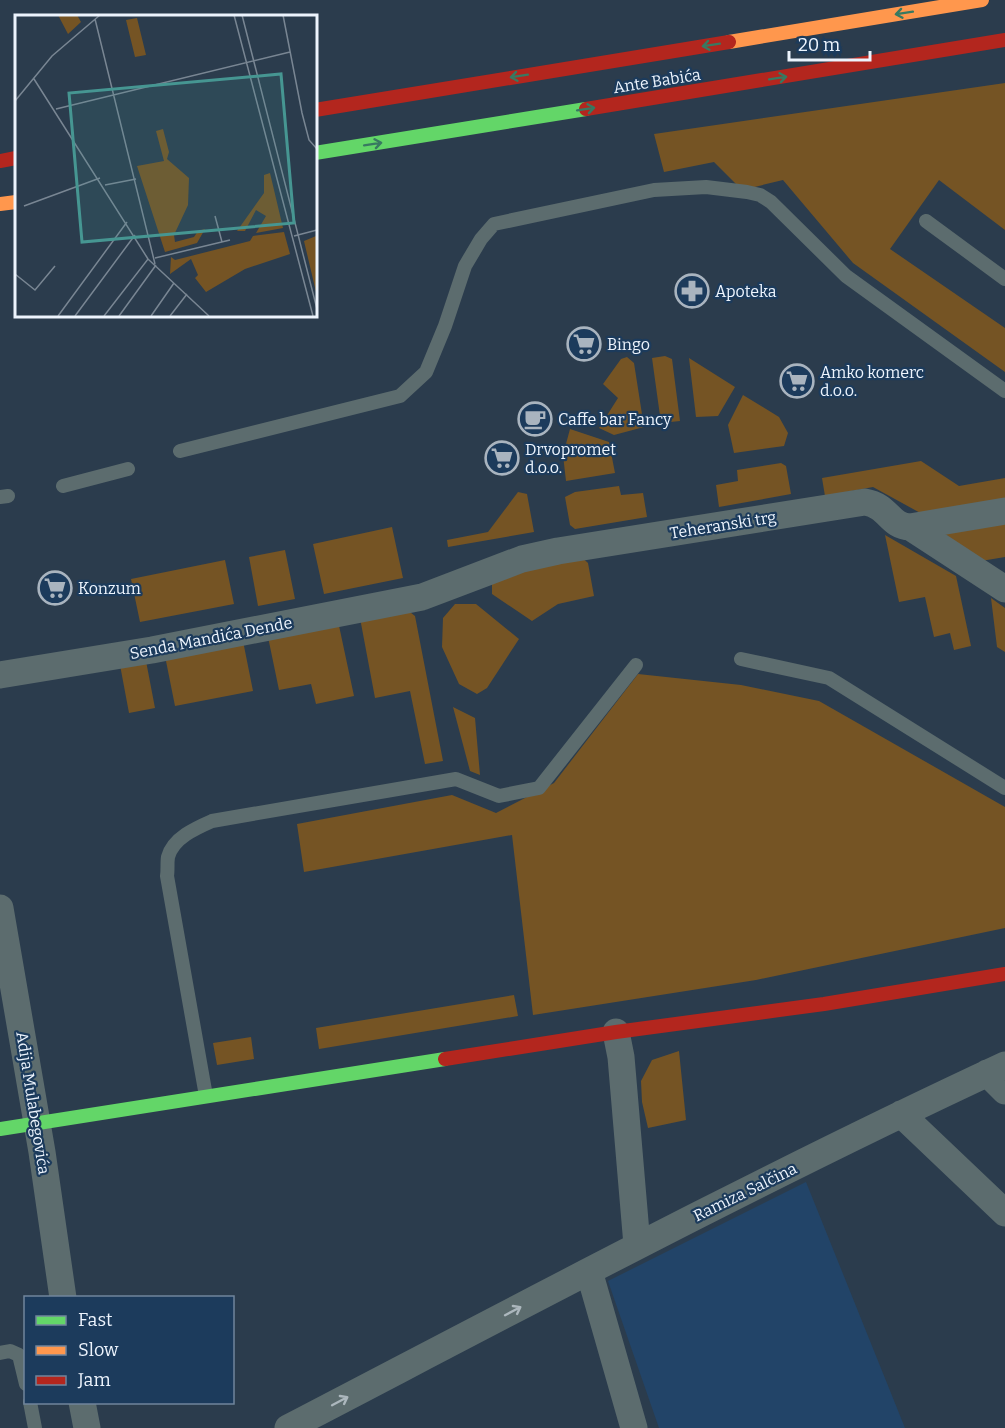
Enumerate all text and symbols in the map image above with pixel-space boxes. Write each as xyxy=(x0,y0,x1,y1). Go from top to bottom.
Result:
one-way arrow xyxy=(894,8,914,19)
inset map xyxy=(15,15,316,316)
scale bar xyxy=(789,24,870,62)
text: 20 m xyxy=(798,34,840,56)
one-way arrow xyxy=(702,39,722,50)
street label: Ante Babića xyxy=(612,65,702,97)
one-way arrow xyxy=(509,71,529,82)
one-way arrow xyxy=(768,73,788,84)
one-way arrow xyxy=(576,104,595,115)
one-way arrow xyxy=(362,138,382,149)
pharmacy icon: Apoteka xyxy=(674,273,710,309)
place label: Apoteka xyxy=(715,282,777,301)
supermarket icon: Bingo xyxy=(566,326,602,362)
place label: Bingo xyxy=(607,335,650,354)
supermarket icon: Amko komerc d.o.o. xyxy=(779,363,815,399)
place label: Amko komerc d.o.o. xyxy=(820,363,924,400)
cafe icon: Caffe bar Fancy xyxy=(517,401,553,437)
place label: Caffe bar Fancy xyxy=(558,410,672,429)
supermarket icon: Drvopromet d.o.o. xyxy=(484,440,520,476)
place label: Drvopromet d.o.o. xyxy=(525,440,616,477)
street label: Teheranski trg xyxy=(668,507,778,543)
supermarket icon: Konzum xyxy=(37,570,73,606)
place label: Konzum xyxy=(78,579,141,598)
street label: Senda Mandića Dende xyxy=(128,613,294,663)
street label: Adija Mulabegovića xyxy=(12,1030,54,1176)
street label: Ramiza Salčina xyxy=(690,1159,800,1225)
legend xyxy=(24,1296,234,1404)
one-way arrow xyxy=(504,1305,521,1317)
text: Fast xyxy=(78,1309,113,1331)
text: Slow xyxy=(78,1339,119,1361)
text: Jam xyxy=(77,1369,111,1391)
one-way arrow xyxy=(331,1395,348,1407)

